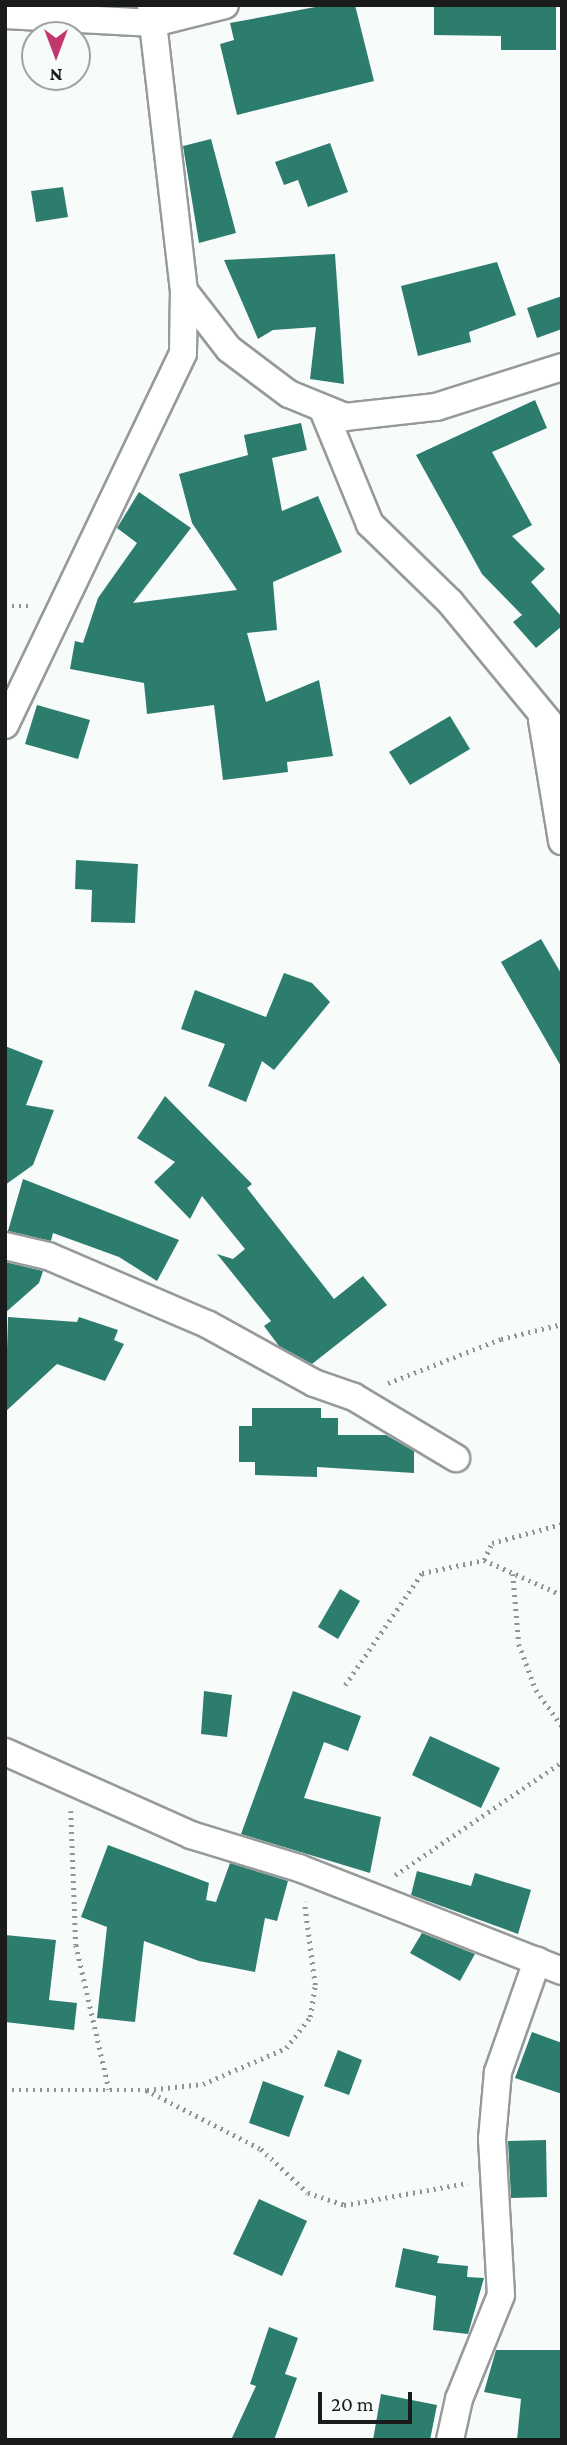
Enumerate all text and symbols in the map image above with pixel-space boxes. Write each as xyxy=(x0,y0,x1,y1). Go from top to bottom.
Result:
north arrow xyxy=(21,21,91,91)
text: N xyxy=(50,65,62,86)
scale bar xyxy=(322,2378,416,2422)
text: 20 m xyxy=(331,2392,374,2416)

